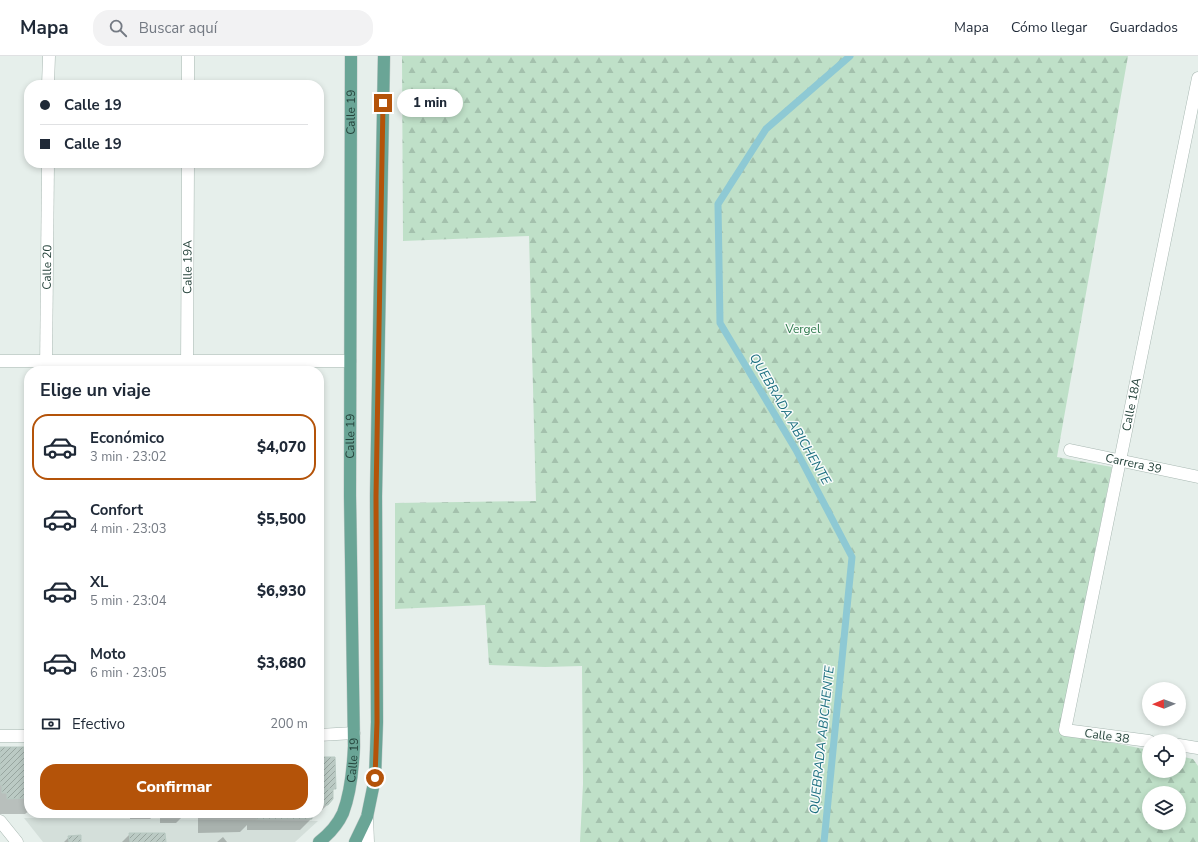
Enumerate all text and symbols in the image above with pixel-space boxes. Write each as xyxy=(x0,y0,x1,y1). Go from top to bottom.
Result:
search box xyxy=(93,10,373,46)
text: Mapa xyxy=(20,15,69,41)
icon: search xyxy=(107,17,129,39)
text: Buscar aquí xyxy=(139,18,217,38)
text: Mapa xyxy=(954,18,989,37)
text: Cómo llegar xyxy=(1011,18,1087,37)
text: Guardados xyxy=(1109,18,1178,37)
callout: 1 min xyxy=(397,89,463,117)
street label: Calle 19 xyxy=(343,90,359,135)
route end xyxy=(374,94,392,112)
text: 1 min xyxy=(413,94,447,112)
text: Calle 19 xyxy=(64,95,122,115)
text: Calle 19 xyxy=(64,134,122,154)
street label: Calle 19A xyxy=(179,240,196,294)
street label: Calle 20 xyxy=(39,244,55,290)
park label: Vergel xyxy=(784,321,821,337)
water label: QUEBRADA ABICHENTE xyxy=(745,350,835,488)
street label: Calle 18A xyxy=(1118,376,1145,432)
text: Elige un viaje xyxy=(40,378,151,402)
street label: Calle 19 xyxy=(342,414,358,459)
text: Económico xyxy=(90,428,164,448)
icon: car xyxy=(42,429,78,465)
text: $4,070 xyxy=(257,437,306,457)
text: 3 min · 23:02 xyxy=(90,448,166,466)
street label: Carrera 39 xyxy=(1104,450,1163,477)
text: Confort xyxy=(90,500,143,520)
icon: car xyxy=(42,501,78,537)
text: $5,500 xyxy=(257,509,306,529)
text: 4 min · 23:03 xyxy=(90,520,166,538)
text: XL xyxy=(90,572,109,592)
icon: car xyxy=(42,573,78,609)
text: $6,930 xyxy=(257,581,306,601)
text: 5 min · 23:04 xyxy=(90,592,166,610)
text: Moto xyxy=(90,644,126,664)
icon: car xyxy=(42,645,78,681)
text: $3,680 xyxy=(257,653,306,673)
text: 6 min · 23:05 xyxy=(90,664,166,682)
water label: QUEBRADA ABICHENTE xyxy=(805,665,839,815)
north arrow xyxy=(1142,682,1186,726)
map controls xyxy=(1142,682,1186,830)
icon: cash xyxy=(40,713,62,735)
text: Efectivo xyxy=(72,714,125,734)
text: 200 m xyxy=(270,715,308,733)
street label: Calle 38 xyxy=(1084,725,1130,747)
button: locate xyxy=(1142,734,1186,778)
street label: Calle 19 xyxy=(343,737,362,784)
button: Confirmar xyxy=(40,764,308,810)
route start xyxy=(366,769,384,787)
button: layers xyxy=(1142,786,1186,830)

